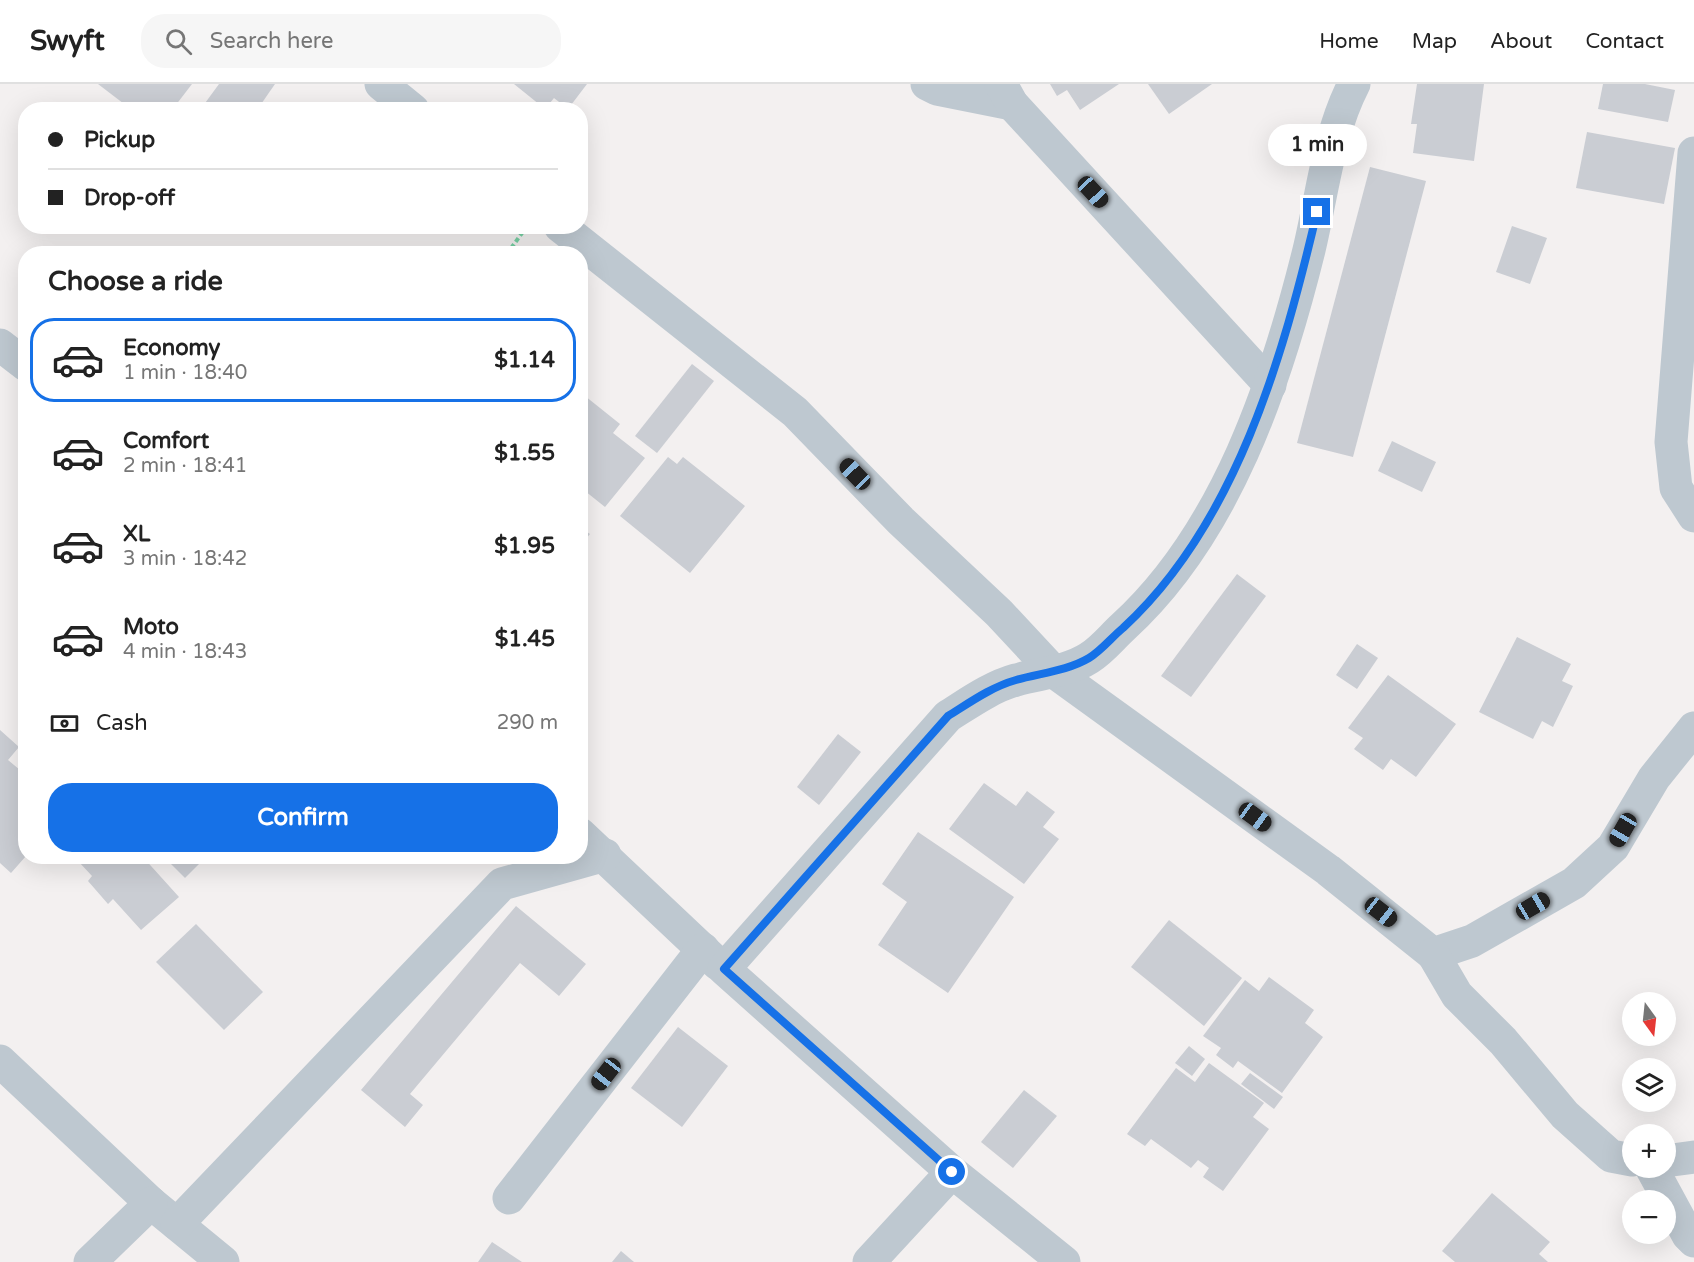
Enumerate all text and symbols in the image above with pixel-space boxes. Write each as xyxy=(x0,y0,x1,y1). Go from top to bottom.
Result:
search box xyxy=(141,14,561,68)
text: Swyft xyxy=(30,24,105,58)
icon: search xyxy=(162,25,195,58)
text: Search here xyxy=(210,28,333,54)
text: Home xyxy=(1319,29,1379,54)
text: Map xyxy=(1412,29,1457,54)
text: About xyxy=(1490,29,1552,54)
text: Contact xyxy=(1585,29,1664,54)
callout: 1 min xyxy=(1268,125,1366,167)
text: Pickup xyxy=(84,127,155,153)
text: 1 min xyxy=(1291,133,1344,157)
car xyxy=(1074,173,1112,211)
text: Drop-off xyxy=(84,185,175,211)
route end xyxy=(1303,198,1330,225)
text: Choose a ride xyxy=(48,265,223,298)
icon: car xyxy=(51,333,105,387)
text: Economy xyxy=(123,335,220,361)
text: $1.14 xyxy=(494,347,555,373)
text: 1 min · 18:40 xyxy=(123,361,247,385)
icon: car xyxy=(51,426,105,480)
text: Comfort xyxy=(123,428,209,454)
text: $1.55 xyxy=(494,440,555,466)
text: 2 min · 18:41 xyxy=(123,454,247,478)
car xyxy=(836,455,874,493)
icon: car xyxy=(51,519,105,573)
text: XL xyxy=(123,521,150,547)
text: $1.95 xyxy=(494,533,555,559)
text: 3 min · 18:42 xyxy=(123,547,247,571)
icon: car xyxy=(51,612,105,666)
text: Moto xyxy=(123,614,179,640)
text: $1.45 xyxy=(495,626,555,652)
text: 4 min · 18:43 xyxy=(123,640,247,664)
icon: cash xyxy=(48,707,81,740)
text: Cash xyxy=(96,710,148,736)
text: 290 m xyxy=(497,711,558,735)
button: Confirm xyxy=(48,783,558,852)
car xyxy=(1235,799,1275,835)
car xyxy=(1606,810,1640,850)
car xyxy=(1513,889,1553,923)
car xyxy=(1361,894,1401,930)
north arrow xyxy=(1622,992,1676,1046)
map controls xyxy=(1622,992,1676,1244)
car xyxy=(588,1054,624,1094)
button: layers xyxy=(1622,1058,1676,1112)
button: + xyxy=(1622,1124,1676,1178)
route start xyxy=(938,1158,965,1185)
button: − xyxy=(1622,1190,1676,1244)

